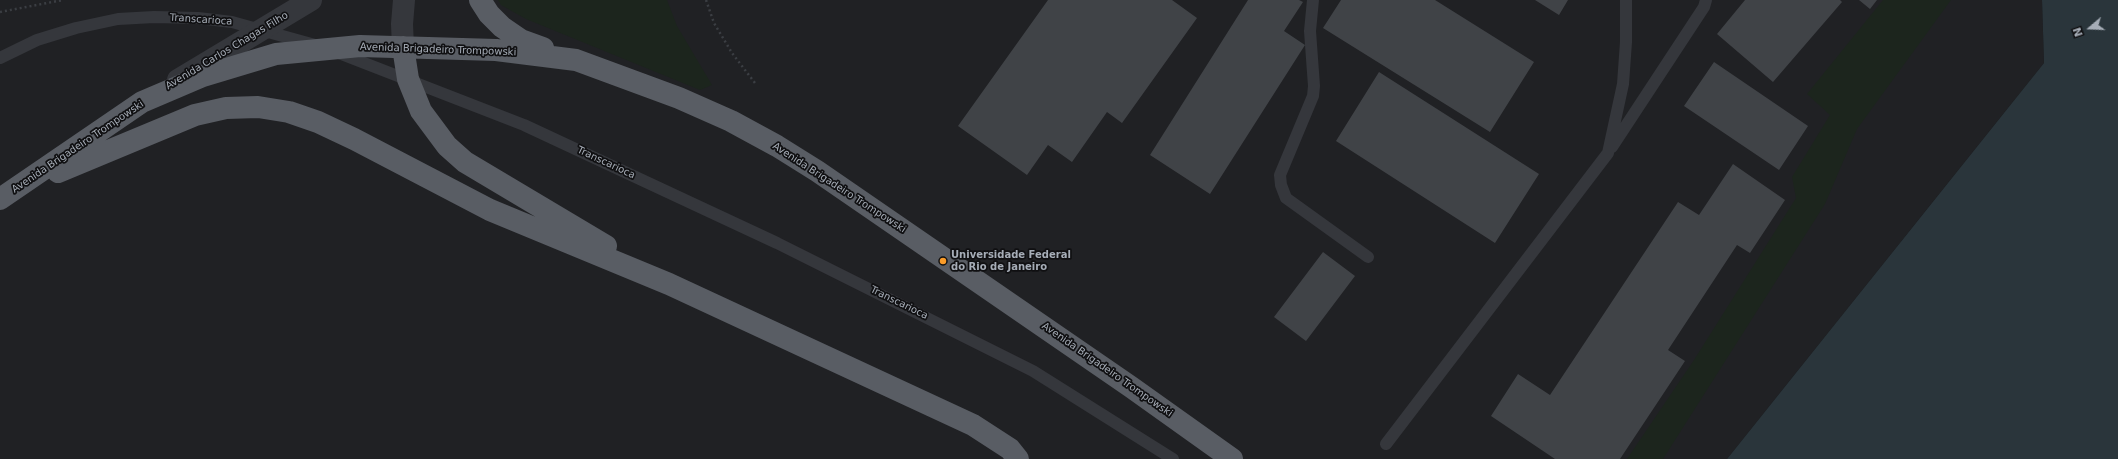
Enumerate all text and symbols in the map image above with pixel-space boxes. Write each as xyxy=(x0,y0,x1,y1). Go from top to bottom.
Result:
north arrow xyxy=(2070,8,2110,48)
street label: Avenida Carlos Chagas Filho xyxy=(163,10,291,92)
street label: Transcarioca xyxy=(169,12,233,28)
text: N xyxy=(2071,26,2086,39)
street label: Avenida Brigadeiro Trompowski xyxy=(360,41,516,59)
street label: Avenida Brigadeiro Trompowski xyxy=(10,98,146,196)
street label: Avenida Brigadeiro Trompowski xyxy=(770,140,908,236)
street label: Transcarioca xyxy=(575,144,637,182)
place label: Universidade Federal do Rio de Janeiro xyxy=(951,249,1071,272)
marker: Universidade Federal do Rio de Janeiro xyxy=(938,256,948,266)
street label: Transcarioca xyxy=(868,284,930,322)
street label: Avenida Brigadeiro Trompowski xyxy=(1039,320,1175,420)

